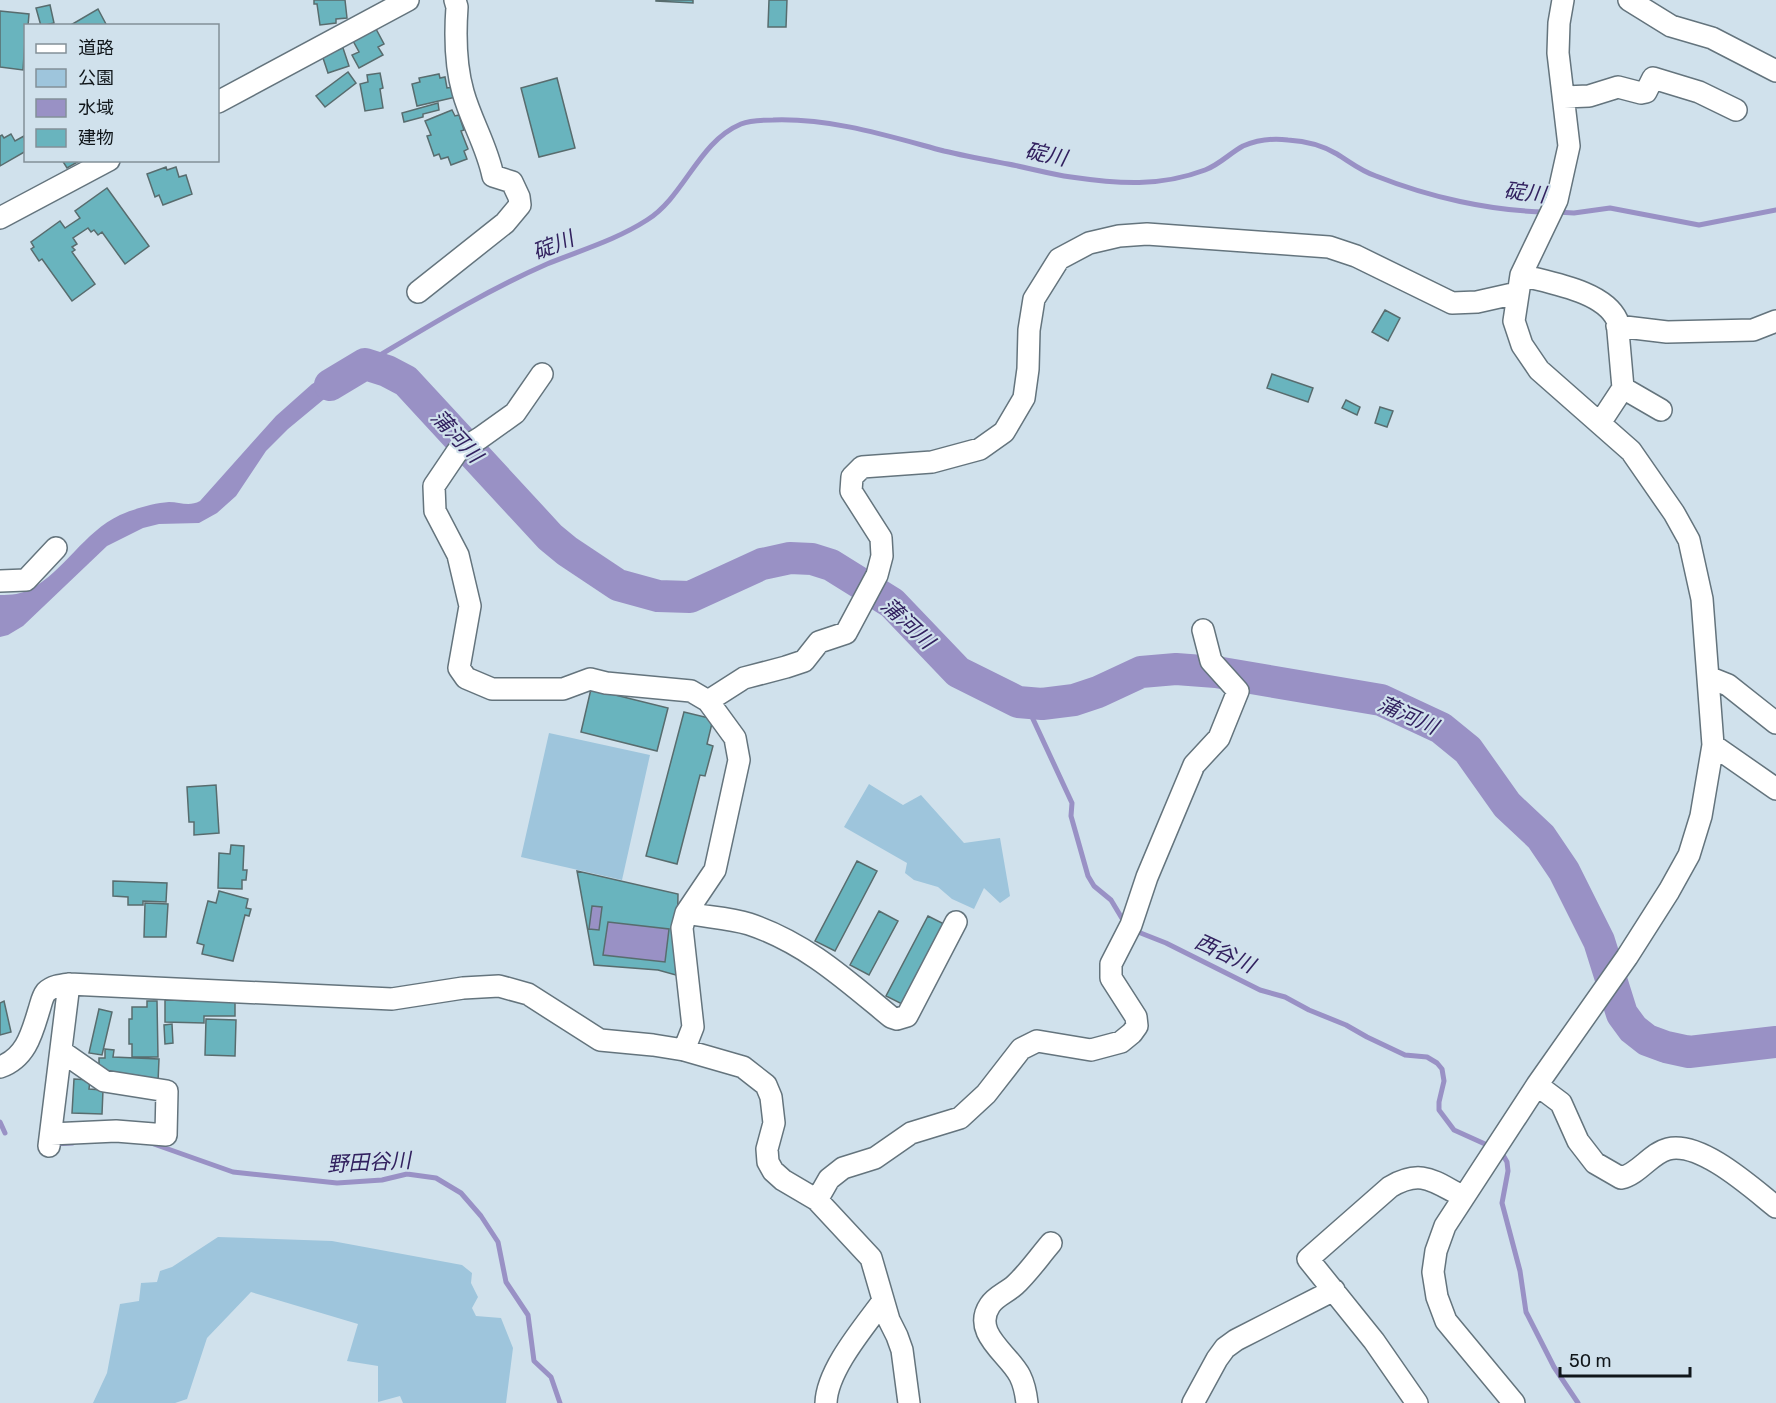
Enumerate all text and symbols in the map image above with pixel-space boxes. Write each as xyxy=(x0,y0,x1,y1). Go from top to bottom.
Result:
legend xyxy=(24,24,219,162)
text: 道路 xyxy=(78,37,114,59)
text: 公園 xyxy=(78,67,114,89)
text: 水域 xyxy=(78,97,114,119)
text: 建物 xyxy=(78,127,114,149)
water label: 碇川 xyxy=(1023,137,1071,171)
water label: 碇川 xyxy=(1503,177,1549,207)
water label: 碇川 xyxy=(529,225,579,264)
water label: 蒲河川 xyxy=(426,404,489,469)
water label: 蒲河川 xyxy=(876,592,941,655)
water label: 蒲河川 xyxy=(1374,691,1444,740)
water label: 西谷川 xyxy=(1191,928,1261,978)
water label: 野田谷川 xyxy=(326,1147,414,1177)
scale bar xyxy=(1560,1340,1690,1378)
text: 50 m xyxy=(1569,1350,1612,1372)

